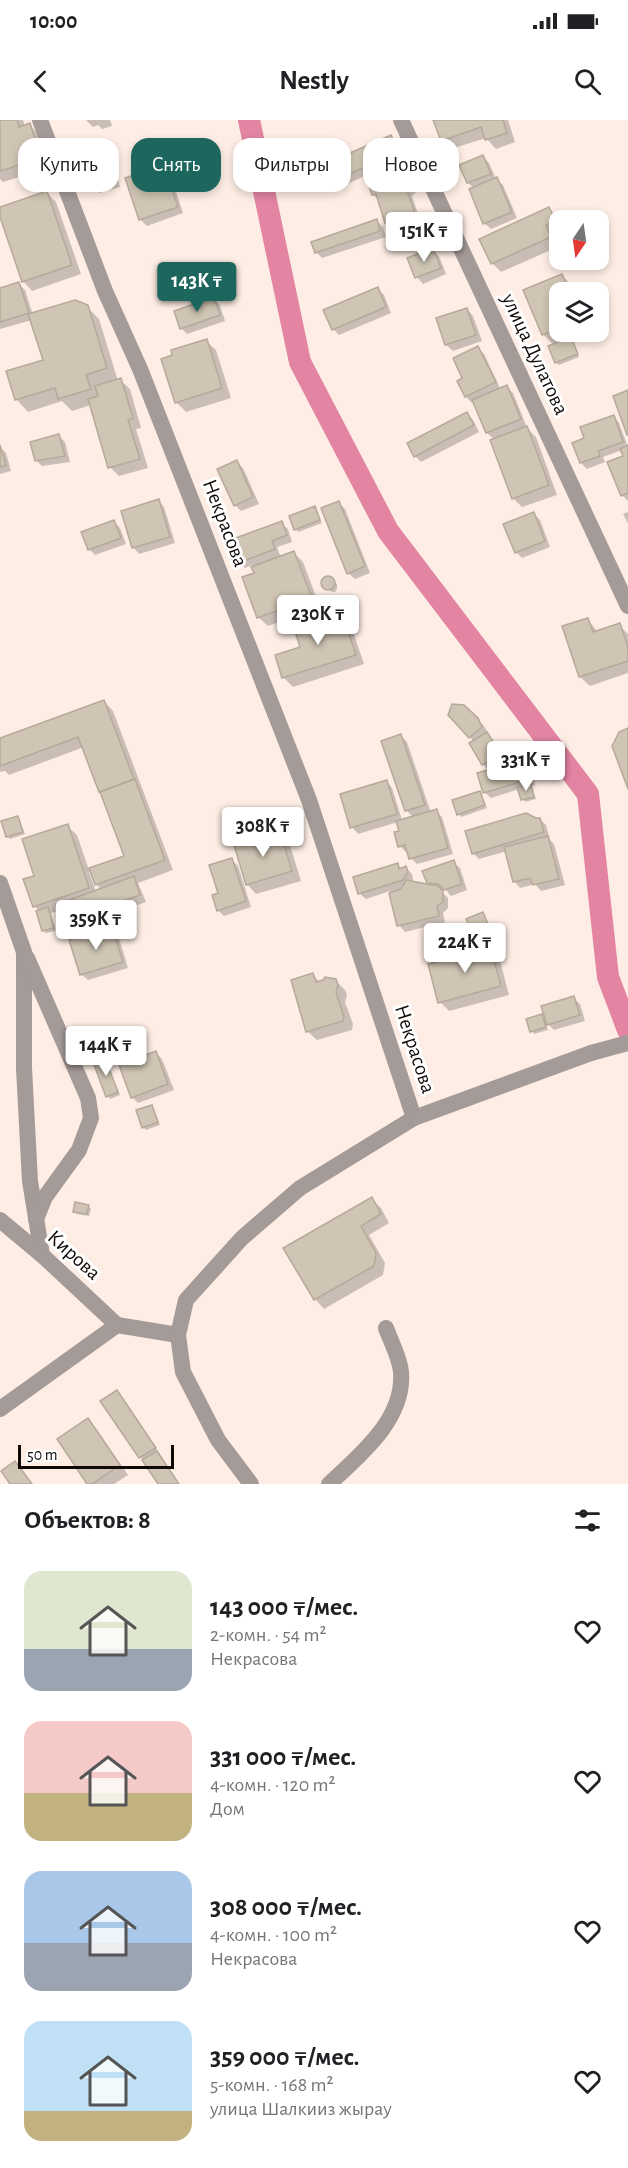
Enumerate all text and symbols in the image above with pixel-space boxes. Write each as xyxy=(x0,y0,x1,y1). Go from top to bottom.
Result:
text: 10:00 xyxy=(30,10,77,32)
icon: back xyxy=(24,65,57,98)
icon: search xyxy=(571,65,604,98)
text: Nestly xyxy=(279,67,349,94)
chip: Купить xyxy=(18,138,119,192)
chip: Снять xyxy=(131,138,221,192)
chip: Фильтры xyxy=(233,138,351,192)
chip: Новое xyxy=(363,138,459,192)
north arrow xyxy=(549,210,609,270)
map controls xyxy=(549,210,609,342)
pin: 151K ₸ xyxy=(375,212,473,263)
text: 151K ₸ xyxy=(400,221,448,241)
pin: 143K ₸ xyxy=(148,262,246,313)
text: 143K ₸ xyxy=(171,271,223,291)
button: layers xyxy=(549,282,609,342)
street label: улица Дулатова xyxy=(497,289,572,418)
street label: Некрасова xyxy=(199,476,251,570)
pin: 230K ₸ xyxy=(269,595,367,646)
text: 230K ₸ xyxy=(291,604,345,624)
pin: 331K ₸ xyxy=(477,741,575,792)
text: 331K ₸ xyxy=(501,750,551,770)
pin: 308K ₸ xyxy=(214,807,312,858)
text: 308K ₸ xyxy=(236,816,290,836)
pin: 359K ₸ xyxy=(47,900,145,951)
text: 359K ₸ xyxy=(70,909,122,929)
pin: 224K ₸ xyxy=(416,923,514,974)
text: 224K ₸ xyxy=(438,932,492,952)
street label: Некрасова xyxy=(391,1002,439,1096)
pin: 144K ₸ xyxy=(57,1026,155,1077)
text: 144K ₸ xyxy=(80,1035,132,1055)
street label: Кирова xyxy=(44,1226,105,1284)
scale bar xyxy=(18,1442,174,1470)
text: 50 m xyxy=(27,1447,58,1463)
icon: filters xyxy=(571,1504,604,1537)
text: Объектов: 8 xyxy=(24,1507,151,1533)
text: 143 000 ₸/мес. xyxy=(210,1594,358,1620)
icon: home xyxy=(72,1595,144,1667)
icon: heart xyxy=(571,1615,604,1648)
text: 2-комн. · 54 m² xyxy=(210,1625,326,1645)
text: Некрасова xyxy=(210,1649,297,1669)
text: 331 000 ₸/мес. xyxy=(210,1744,356,1770)
icon: home xyxy=(72,1745,144,1817)
icon: heart xyxy=(571,1765,604,1798)
text: 4-комн. · 120 m² xyxy=(210,1775,336,1795)
text: Дом xyxy=(210,1799,245,1819)
text: 308 000 ₸/мес. xyxy=(210,1894,362,1920)
icon: home xyxy=(72,1895,144,1967)
icon: heart xyxy=(571,1915,604,1948)
text: 4-комн. · 100 m² xyxy=(210,1925,337,1945)
text: Некрасова xyxy=(210,1949,297,1969)
text: 359 000 ₸/мес. xyxy=(210,2044,360,2070)
icon: home xyxy=(72,2045,144,2117)
icon: heart xyxy=(571,2065,604,2098)
text: 5-комн. · 168 m² xyxy=(210,2075,333,2095)
text: улица Шалкииз жырау xyxy=(210,2099,392,2119)

